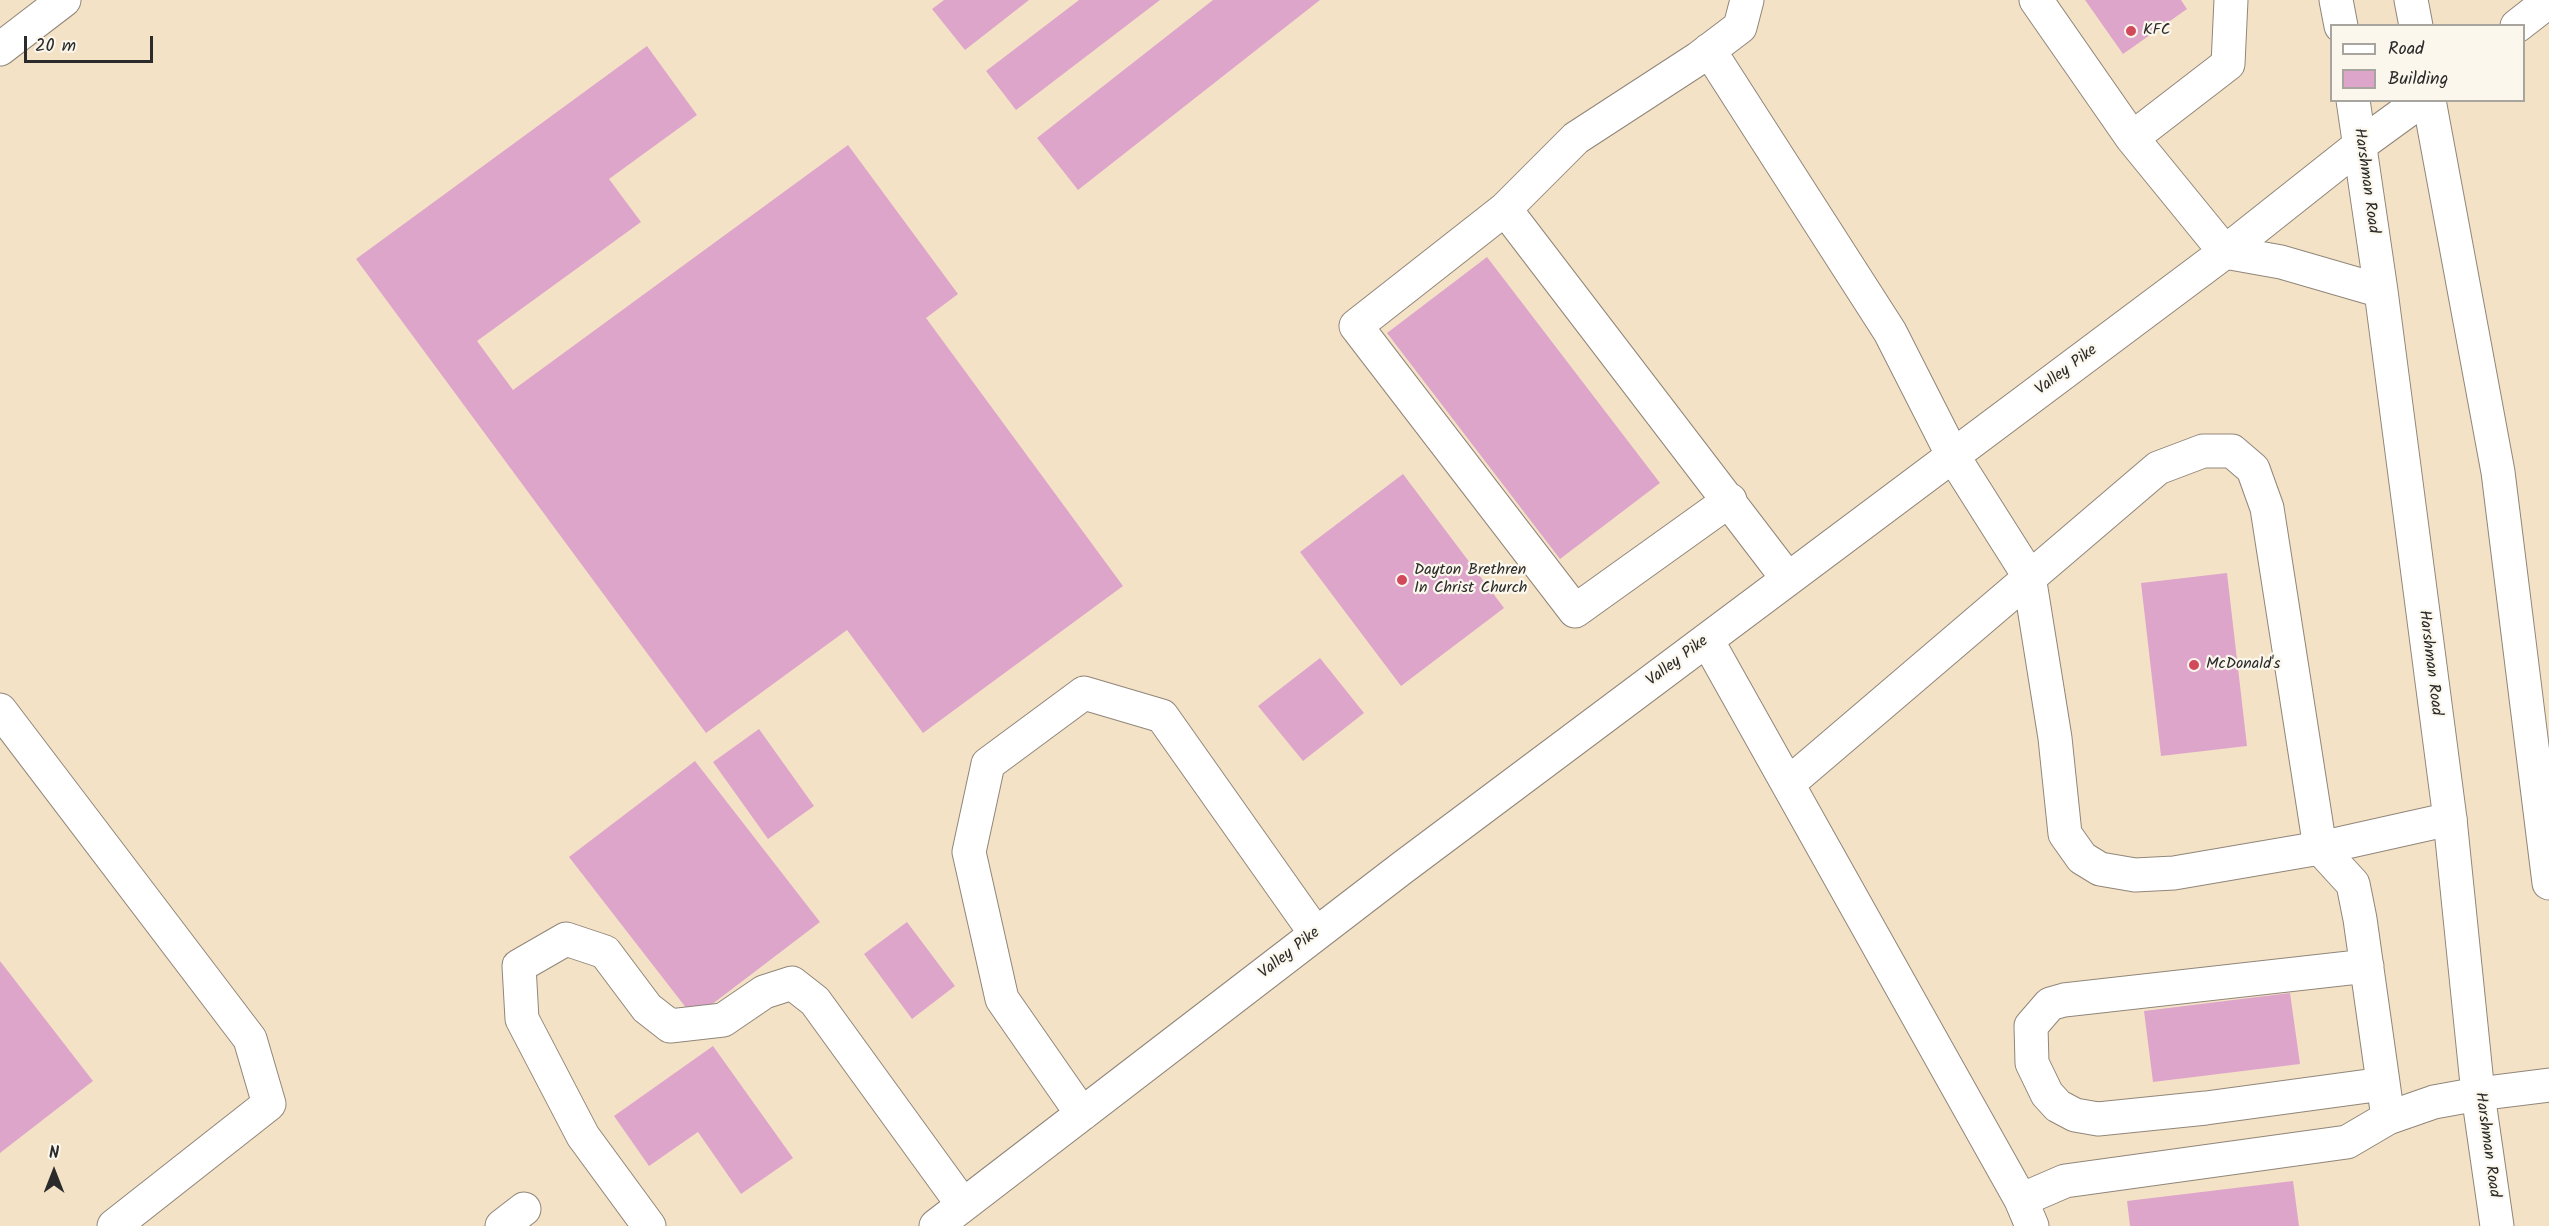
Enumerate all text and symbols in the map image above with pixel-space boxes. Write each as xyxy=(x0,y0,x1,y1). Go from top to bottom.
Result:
place label: KFC xyxy=(2143,21,2170,41)
scale bar xyxy=(27,24,156,62)
marker: KFC xyxy=(2124,24,2138,38)
legend xyxy=(2330,24,2525,102)
text: 20 m xyxy=(35,32,76,61)
text: Road xyxy=(2388,35,2424,64)
text: Building xyxy=(2388,65,2448,94)
street label: Harshman Road xyxy=(2348,127,2382,235)
street label: Valley Pike xyxy=(2032,342,2102,400)
place label: Dayton Brethren In Christ Church xyxy=(1414,561,1527,599)
marker: Dayton Brethren In Christ Church xyxy=(1395,573,1409,587)
street label: Harshman Road xyxy=(2413,609,2445,717)
street label: Valley Pike xyxy=(1643,633,1713,691)
place label: McDonald's xyxy=(2206,655,2280,675)
marker: McDonald's xyxy=(2187,658,2201,672)
street label: Valley Pike xyxy=(1256,924,1324,984)
street label: Harshman Road xyxy=(2469,1091,2503,1199)
text: N xyxy=(49,1141,59,1166)
north arrow xyxy=(24,1142,84,1202)

